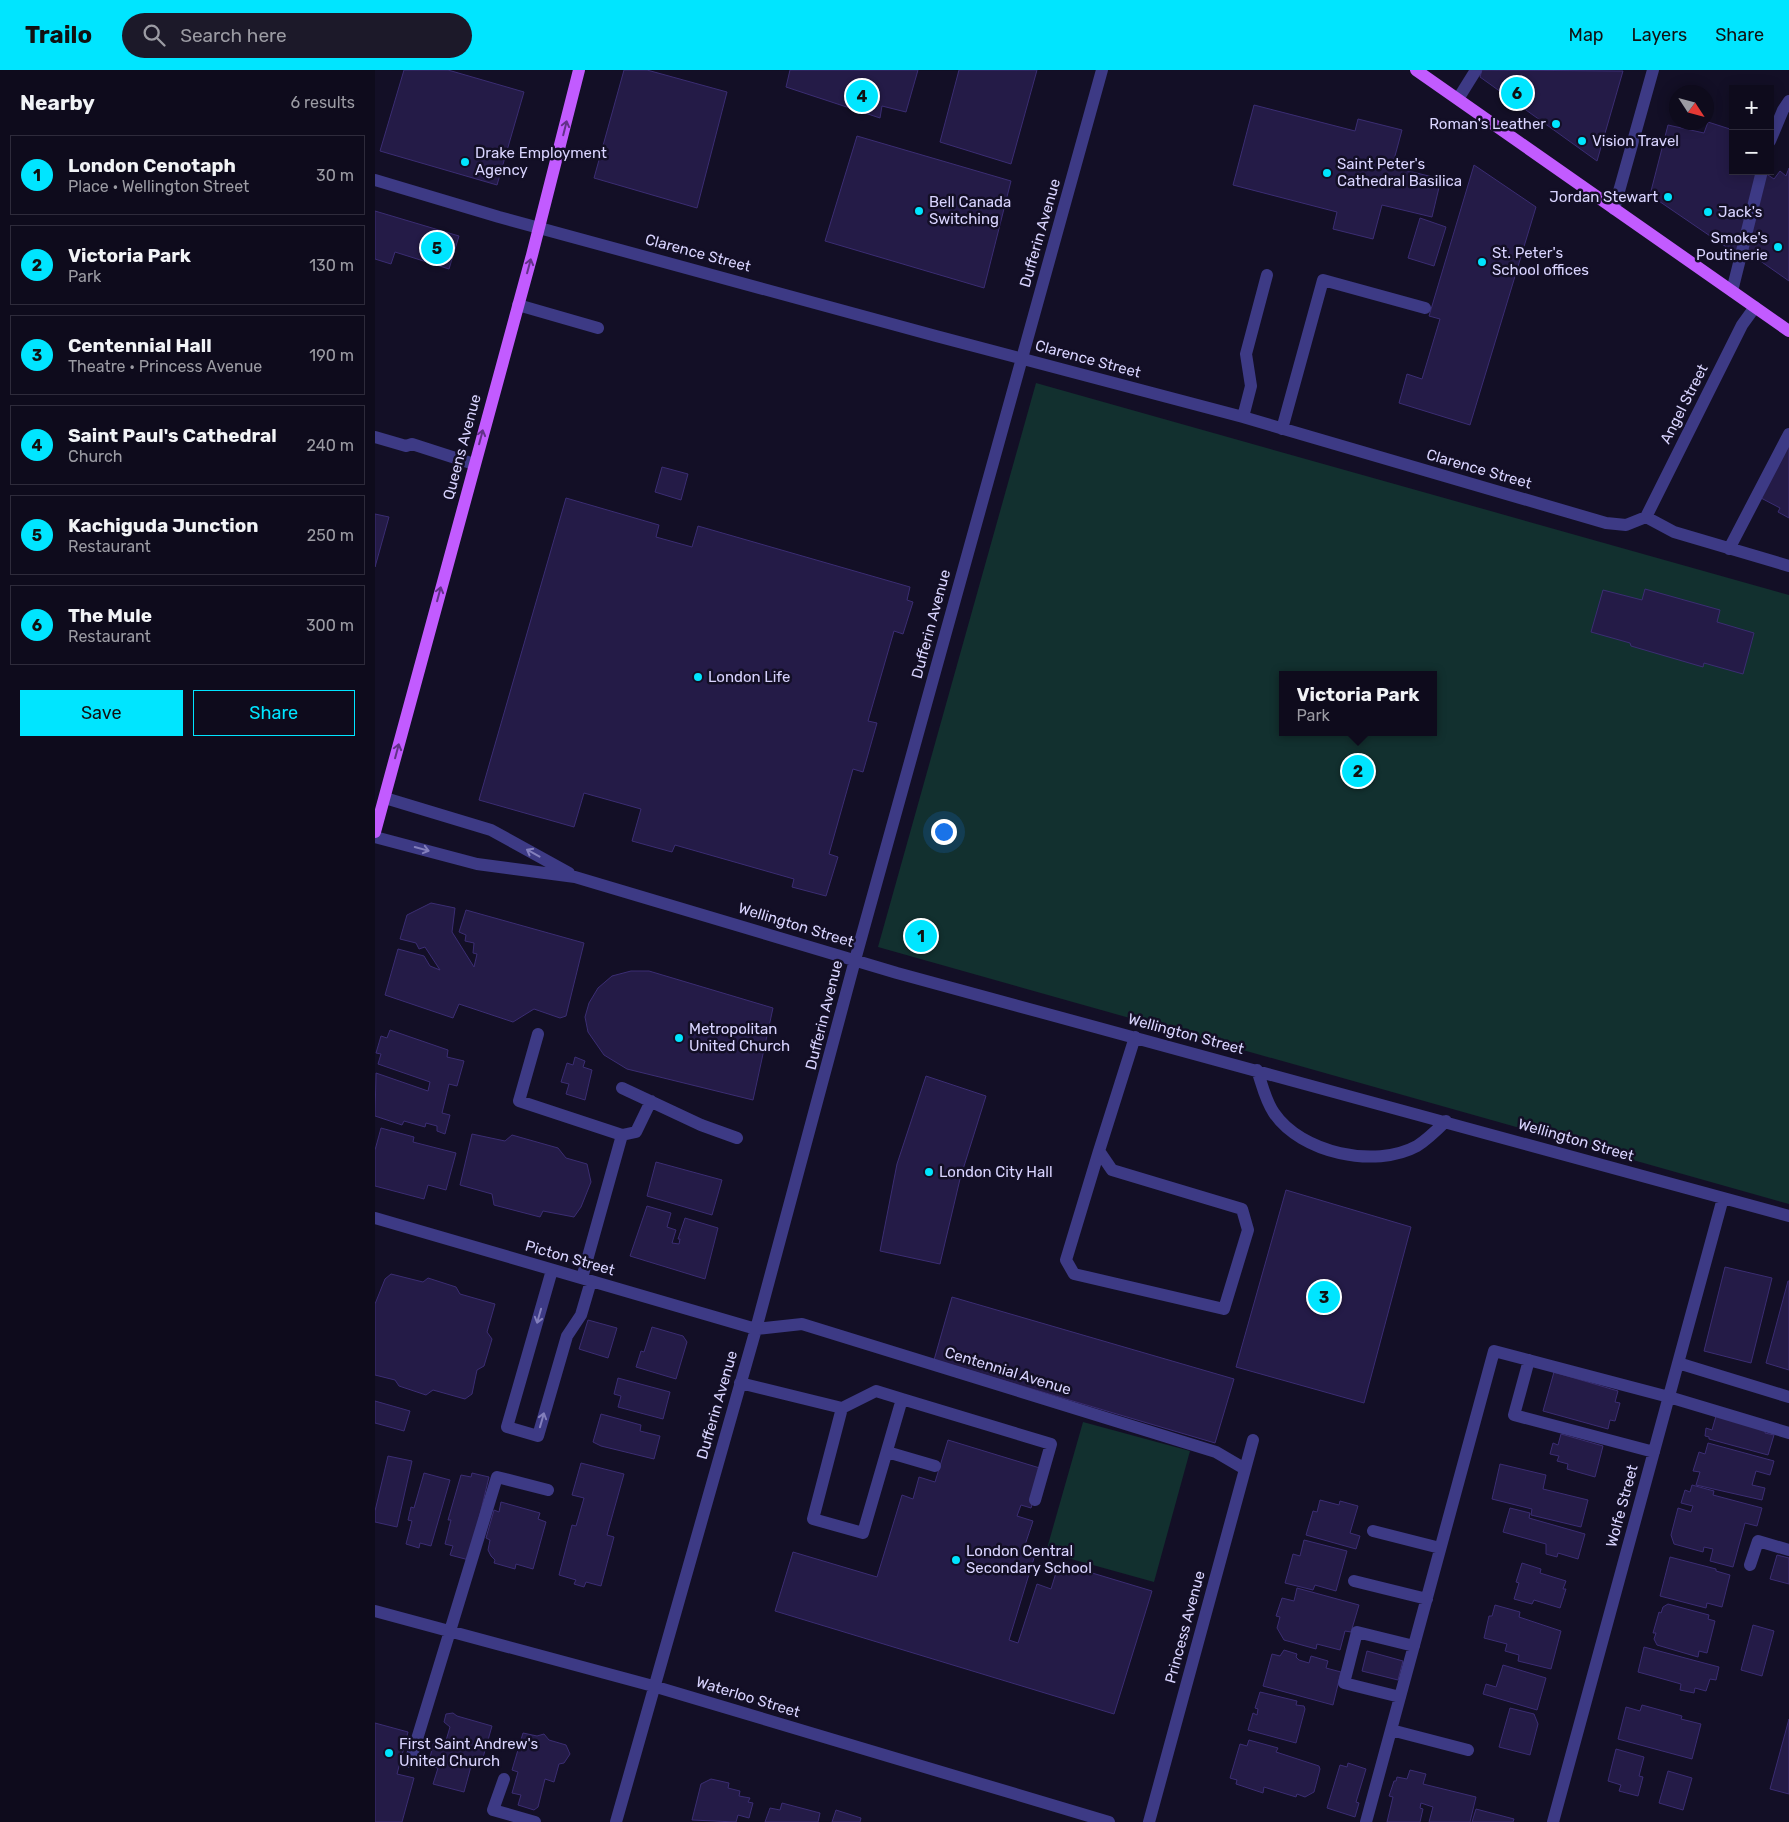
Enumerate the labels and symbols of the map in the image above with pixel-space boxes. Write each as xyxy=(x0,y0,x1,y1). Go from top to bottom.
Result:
pin: 6 xyxy=(1501,74,1533,112)
pin: 4 xyxy=(846,77,878,115)
north arrow xyxy=(1669,85,1714,130)
place label: Roman's Leather xyxy=(1429,115,1546,133)
marker: Roman's Leather xyxy=(1550,118,1562,130)
one-way arrow xyxy=(560,120,570,136)
place label: Vision Travel xyxy=(1592,132,1679,150)
marker: Vision Travel xyxy=(1576,135,1588,147)
place label: Drake Employment Agency xyxy=(475,144,607,179)
place label: Saint Peter's Cathedral Basilica xyxy=(1337,155,1462,190)
marker: Drake Employment Agency xyxy=(459,156,471,168)
marker: Saint Peter's Cathedral Basilica xyxy=(1321,167,1333,179)
street label: Dufferin Avenue xyxy=(1016,177,1064,289)
place label: Jordan Stewart xyxy=(1549,188,1658,206)
marker: Jordan Stewart xyxy=(1662,191,1674,203)
place label: Bell Canada Switching xyxy=(929,193,1011,228)
place label: Jack's xyxy=(1718,203,1763,221)
marker: Bell Canada Switching xyxy=(913,205,925,217)
marker: Jack's xyxy=(1702,206,1714,218)
pin: 5 xyxy=(421,229,453,267)
place label: Smoke's Poutinerie xyxy=(1696,229,1768,264)
street label: Clarence Street xyxy=(643,230,753,276)
marker: Smoke's Poutinerie xyxy=(1772,241,1784,253)
place label: St. Peter's School offices xyxy=(1492,244,1589,279)
marker: St. Peter's School offices xyxy=(1476,256,1488,268)
one-way arrow xyxy=(525,258,535,274)
street label: Clarence Street xyxy=(1033,336,1143,382)
street label: Angel Street xyxy=(1656,361,1712,447)
street label: Queens Avenue xyxy=(439,392,485,502)
one-way arrow xyxy=(477,430,487,446)
street label: Clarence Street xyxy=(1424,445,1534,493)
street label: Dufferin Avenue xyxy=(908,567,954,681)
one-way arrow xyxy=(435,587,444,603)
place label: London Life xyxy=(708,668,790,686)
marker: London Life xyxy=(692,671,704,683)
one-way arrow xyxy=(393,744,402,760)
pin: 2 xyxy=(1342,752,1374,790)
your location xyxy=(931,819,957,845)
one-way arrow xyxy=(414,845,430,855)
one-way arrow xyxy=(525,848,540,858)
street label: Wellington Street xyxy=(736,899,856,951)
pin: 1 xyxy=(905,917,937,955)
street label: Dufferin Avenue xyxy=(802,958,846,1072)
street label: Wellington Street xyxy=(1126,1010,1246,1058)
place label: Metropolitan United Church xyxy=(689,1020,790,1055)
marker: Metropolitan United Church xyxy=(673,1032,685,1044)
street label: Wellington Street xyxy=(1516,1115,1636,1165)
place label: London City Hall xyxy=(939,1163,1053,1181)
marker: London City Hall xyxy=(923,1166,935,1178)
street label: Picton Street xyxy=(523,1237,617,1279)
pin: 3 xyxy=(1308,1278,1340,1316)
one-way arrow xyxy=(534,1308,543,1324)
street label: Centennial Avenue xyxy=(943,1343,1073,1399)
street label: Dufferin Avenue xyxy=(693,1349,741,1461)
one-way arrow xyxy=(538,1412,548,1428)
street label: Wolfe Street xyxy=(1602,1462,1642,1549)
place label: London Central Secondary School xyxy=(966,1542,1092,1577)
marker: London Central Secondary School xyxy=(950,1554,962,1566)
street label: Princess Avenue xyxy=(1161,1569,1209,1685)
street label: Waterloo Street xyxy=(694,1673,802,1721)
place label: First Saint Andrew's United Church xyxy=(399,1735,538,1770)
marker: First Saint Andrew's United Church xyxy=(383,1747,395,1759)

